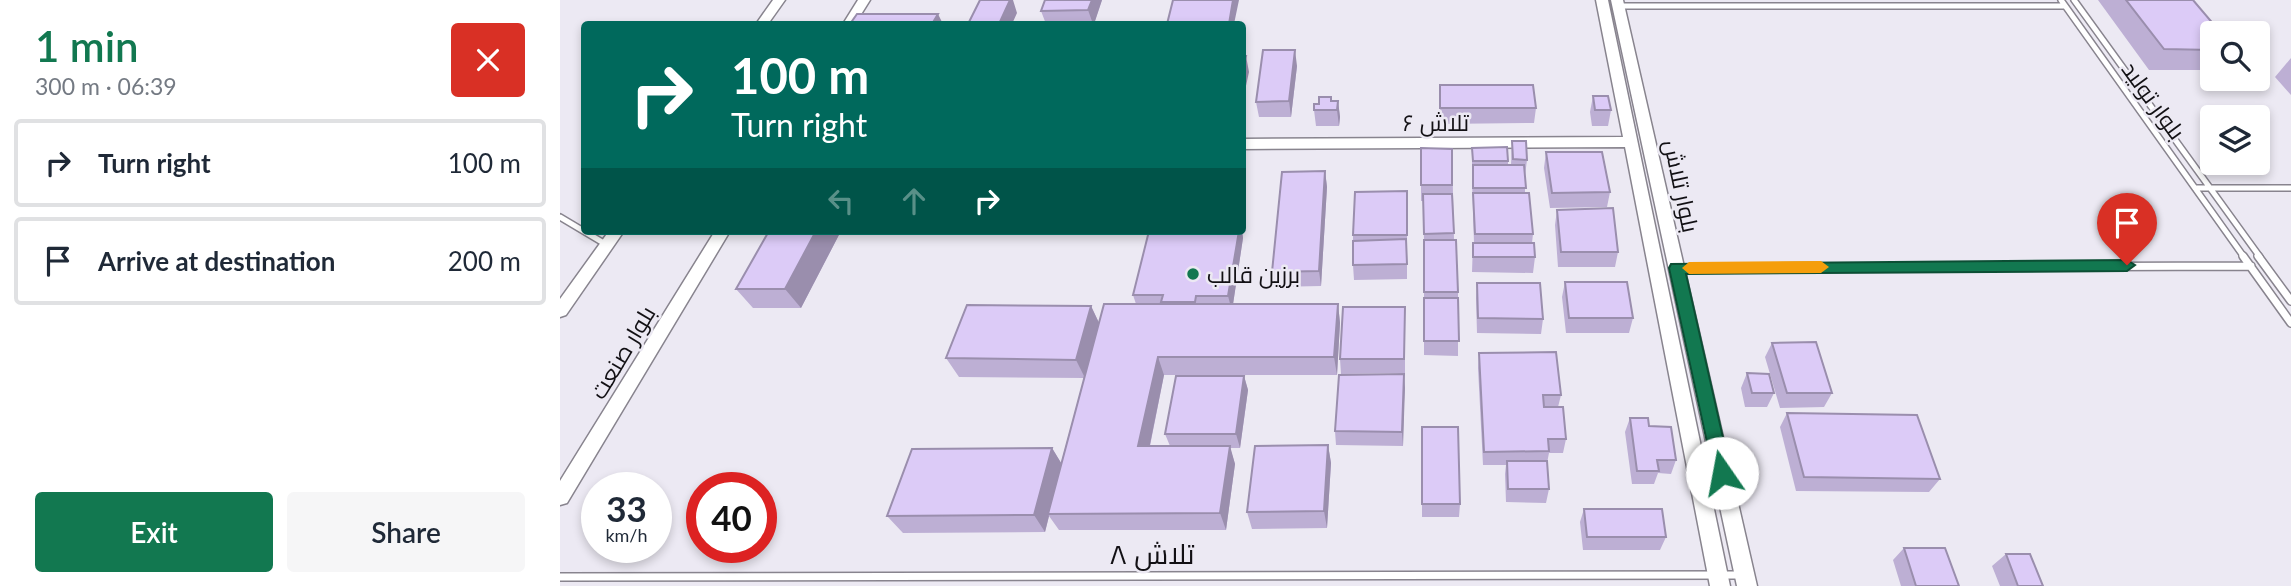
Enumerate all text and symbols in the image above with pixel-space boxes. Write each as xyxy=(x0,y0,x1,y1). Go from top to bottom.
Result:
text: 1 min xyxy=(35,21,139,71)
map controls xyxy=(2200,21,2270,175)
button: search xyxy=(2200,21,2270,91)
button: close xyxy=(451,23,525,97)
text: 100 m xyxy=(731,46,869,104)
icon: right xyxy=(616,49,707,140)
street label: بلوار تولید xyxy=(2116,56,2192,144)
text: 300 m · 06:39 xyxy=(35,72,177,100)
text: Turn right xyxy=(731,105,867,144)
button: layers xyxy=(2200,105,2270,175)
street label: تلاش ۶ xyxy=(1403,108,1469,137)
street label: بلوار تلاش xyxy=(1658,137,1705,235)
icon: right xyxy=(39,144,77,182)
text: Turn right xyxy=(98,147,211,179)
text: 100 m xyxy=(448,147,521,179)
icon: left xyxy=(822,182,860,220)
icon: ahead xyxy=(895,182,933,220)
icon: right xyxy=(968,182,1006,220)
pin xyxy=(2097,193,2157,265)
icon: arrive xyxy=(2108,204,2146,242)
icon: arrive xyxy=(39,242,77,280)
text: Arrive at destination xyxy=(98,245,335,277)
text: 200 m xyxy=(448,245,521,277)
place label: برزین قالب xyxy=(1207,260,1300,289)
marker: برزین قالب xyxy=(1185,266,1201,282)
street label: بلوار صنعت xyxy=(583,300,661,404)
position arrow xyxy=(1685,436,1759,510)
speed limit sign: 40 xyxy=(686,472,777,563)
text: 33 xyxy=(606,487,647,529)
button: Exit xyxy=(35,492,273,572)
button: Share xyxy=(287,492,525,572)
text: km/h xyxy=(605,524,648,546)
street label: تلاش ۸ xyxy=(1110,536,1195,571)

